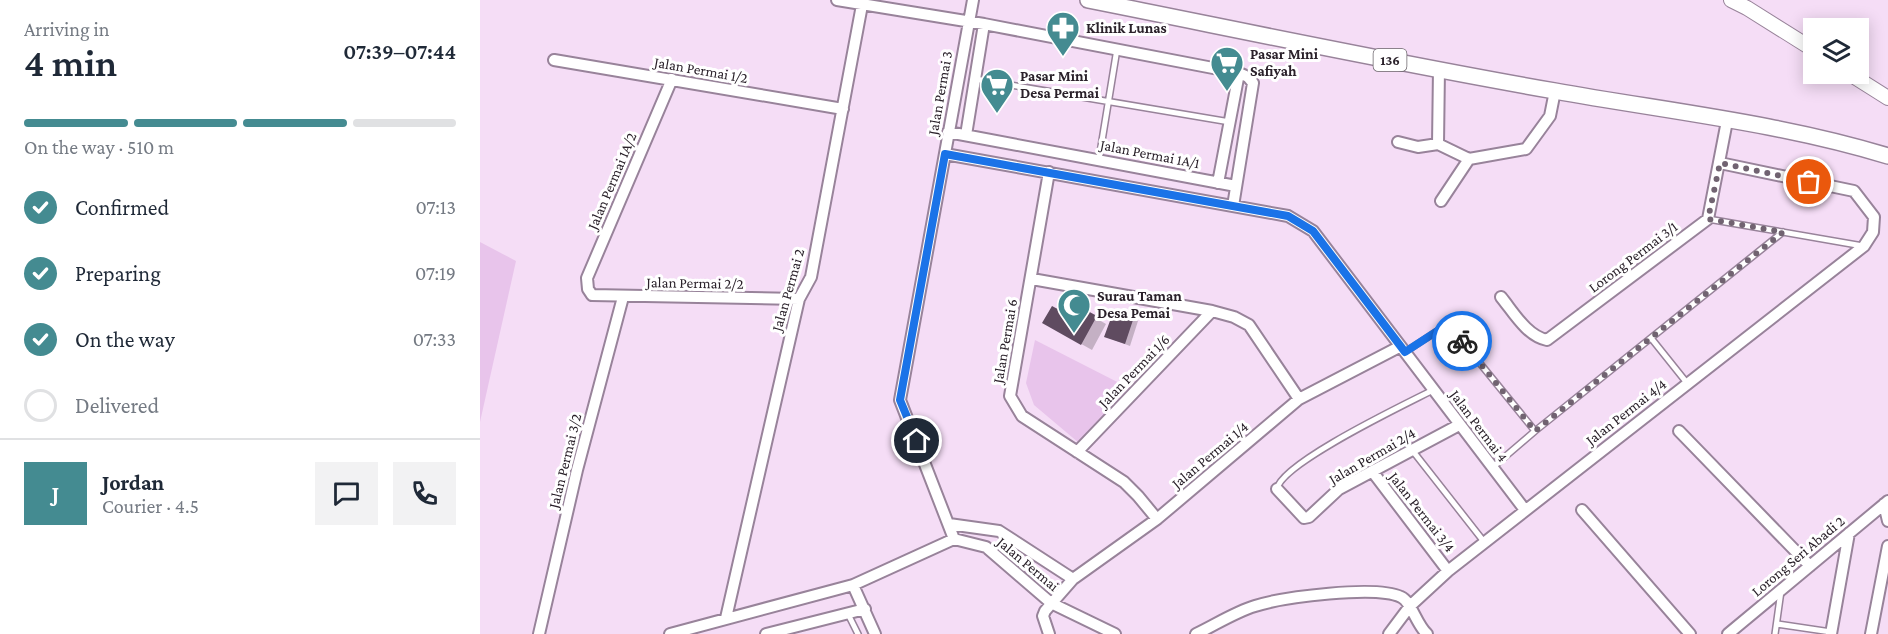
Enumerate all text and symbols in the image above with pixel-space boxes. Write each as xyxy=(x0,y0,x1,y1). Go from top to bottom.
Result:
pharmacy icon: Klinik Lunas xyxy=(1045,10,1081,57)
text: Arriving in xyxy=(24,18,109,40)
map controls xyxy=(1803,18,1869,84)
button: layers xyxy=(1803,18,1869,84)
place label: Klinik Lunas xyxy=(1086,20,1167,36)
text: 07:39–07:44 xyxy=(343,39,456,64)
text: 4 min xyxy=(24,41,117,84)
supermarket icon: Pasar Mini Safiyah xyxy=(1209,45,1245,92)
place label: Pasar Mini Safiyah xyxy=(1250,46,1319,79)
road number: 136 xyxy=(1374,49,1406,71)
street label: Jalan Permai 3 xyxy=(924,50,956,138)
street label: Jalan Permai 1/2 xyxy=(651,54,749,87)
supermarket icon: Pasar Mini Desa Permai xyxy=(979,67,1015,114)
place label: Pasar Mini Desa Permai xyxy=(1020,68,1100,101)
street label: Jalan Permai 1A/2 xyxy=(584,130,641,234)
text: On the way · 510 m xyxy=(24,136,174,158)
street label: Jalan Permai 1A/1 xyxy=(1097,136,1201,172)
pin xyxy=(1783,156,1834,207)
icon: bag xyxy=(1792,165,1825,198)
icon: check xyxy=(24,191,57,224)
text: Confirmed xyxy=(75,195,169,220)
text: 07:13 xyxy=(416,196,456,218)
street label: Lorong Permai 3/1 xyxy=(1586,218,1681,296)
street label: Jalan Permai 2 xyxy=(768,247,808,335)
icon: check xyxy=(24,257,57,290)
text: Preparing xyxy=(75,261,161,286)
text: 07:19 xyxy=(415,262,456,284)
street label: Jalan Permai 2/2 xyxy=(644,274,744,293)
mosque icon: Surau Taman Desa Pemai xyxy=(1056,287,1092,334)
place label: Surau Taman Desa Pemai xyxy=(1097,288,1182,321)
street label: Jalan Permai 6 xyxy=(989,297,1021,387)
courier xyxy=(1432,311,1492,371)
icon: check xyxy=(24,323,57,356)
icon: bike xyxy=(1446,325,1479,358)
text: On the way xyxy=(75,327,175,352)
text: 07:33 xyxy=(413,328,456,350)
street label: Jalan Permai 1/6 xyxy=(1094,331,1173,413)
street label: Jalan Permai 4/4 xyxy=(1581,376,1670,450)
street label: Jalan Permai 4 xyxy=(1445,385,1511,466)
text: Delivered xyxy=(75,393,159,418)
street label: Jalan Permai 3/2 xyxy=(545,412,585,512)
pin xyxy=(891,415,942,466)
street label: Jalan Permai 1/4 xyxy=(1167,418,1252,494)
icon: home xyxy=(900,424,933,457)
street label: Jalan Permai 2/4 xyxy=(1324,425,1419,489)
button: chat xyxy=(315,462,378,525)
button: phone xyxy=(393,462,456,525)
street label: Jalan Permai 3/4 xyxy=(1384,467,1458,556)
text: Jordan xyxy=(102,470,164,495)
text: J xyxy=(52,481,59,506)
text: Courier · 4.5 xyxy=(102,495,199,517)
street label: Lorong Seri Abadi 2 xyxy=(1748,513,1848,600)
street label: Jalan Permai xyxy=(992,532,1062,595)

